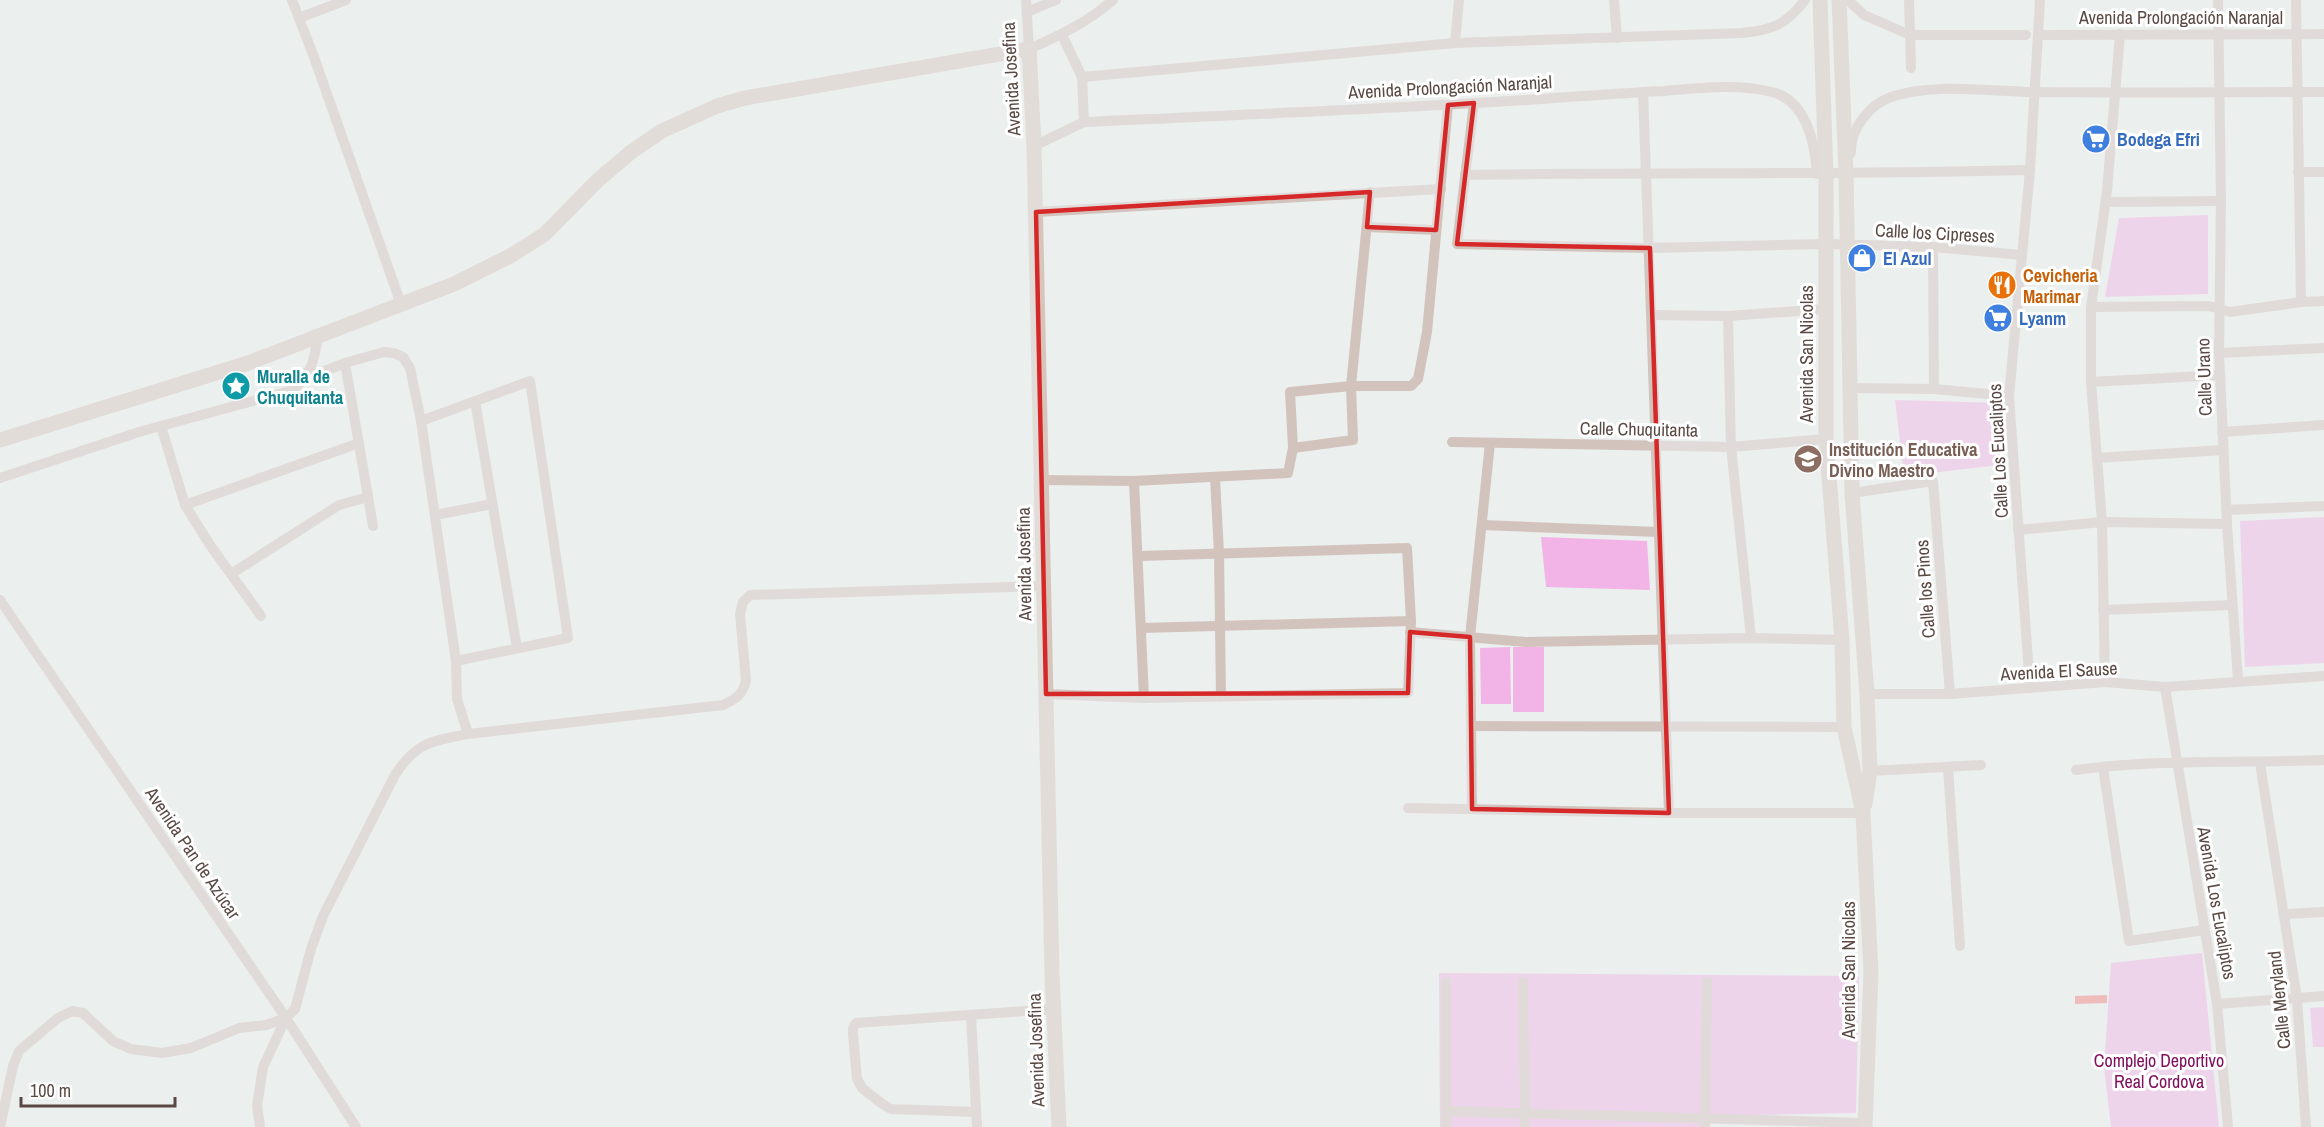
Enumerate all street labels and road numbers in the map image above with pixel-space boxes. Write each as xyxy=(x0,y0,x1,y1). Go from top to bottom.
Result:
street label: Avenida Prolongación Naranjal xyxy=(2078,5,2283,30)
street label: Avenida Josefina xyxy=(996,22,1027,137)
street label: Avenida Prolongación Naranjal xyxy=(1346,69,1553,105)
street label: Calle los Cipreses xyxy=(1875,217,1995,249)
street label: Avenida San Nicolas xyxy=(1794,285,1819,424)
street label: Calle Urano xyxy=(2190,338,2218,416)
street label: Calle Los Eucaliptos xyxy=(1982,383,2014,519)
street label: Calle Chuquitanta xyxy=(1580,415,1698,443)
street label: Avenida Josefina xyxy=(1011,507,1038,622)
street label: Calle los Pinos xyxy=(1909,539,1941,639)
street label: Avenida El Sause xyxy=(1999,655,2118,687)
street label: Avenida Pan de Azúcar xyxy=(139,781,246,924)
street label: Avenida Los Eucaliptos xyxy=(2191,824,2243,981)
street label: Avenida San Nicolas xyxy=(1836,901,1861,1040)
street label: Calle Meryland xyxy=(2261,950,2297,1050)
street label: Avenida Josefina xyxy=(1022,993,1051,1108)

